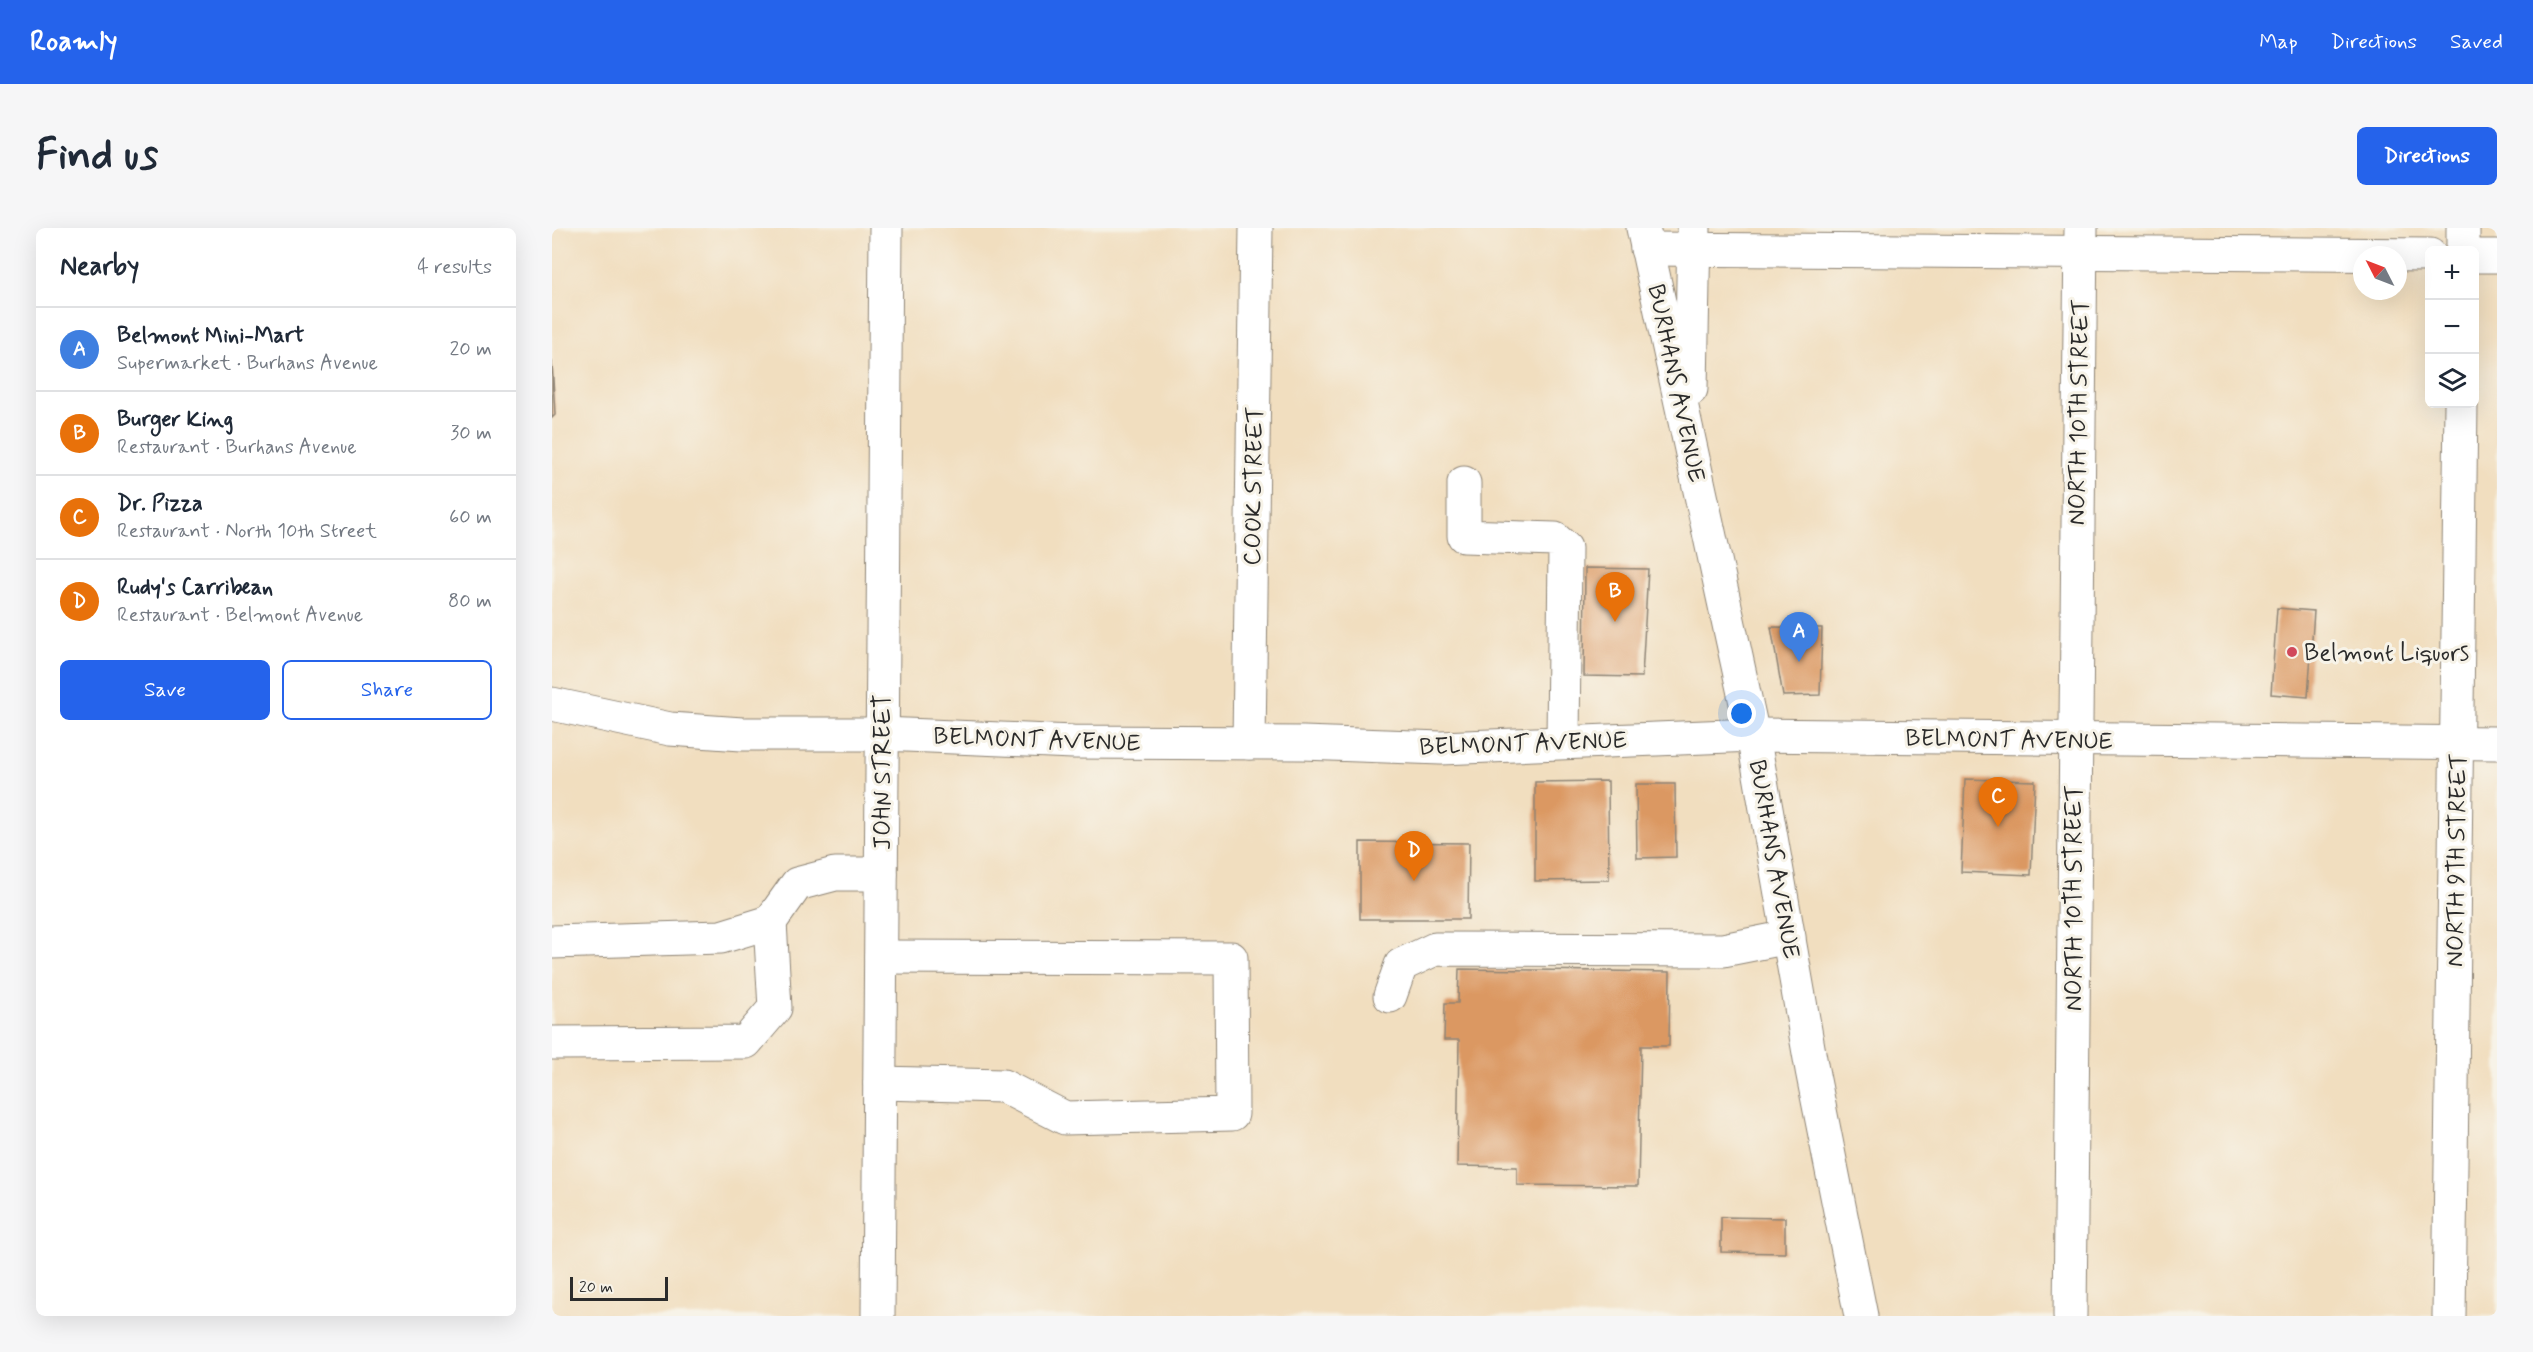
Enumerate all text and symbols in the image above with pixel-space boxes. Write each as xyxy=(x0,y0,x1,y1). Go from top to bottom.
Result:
text: Roamly xyxy=(30,24,118,61)
text: Map xyxy=(2259,28,2298,56)
text: Directions xyxy=(2331,28,2417,56)
text: Saved xyxy=(2450,28,2503,56)
button: Directions xyxy=(2357,127,2497,185)
text: Find us xyxy=(36,129,158,184)
north arrow xyxy=(2353,246,2407,300)
map controls xyxy=(2425,246,2479,408)
button: + xyxy=(2425,246,2479,300)
text: Nearby xyxy=(60,250,139,284)
text: 4 results xyxy=(417,254,492,281)
street label: BURHANS AVENUE xyxy=(1639,282,1712,485)
street label: NORTH 10TH STREET xyxy=(2062,298,2097,526)
button: − xyxy=(2425,300,2479,354)
text: Belmont Mini-Mart xyxy=(117,322,304,350)
text: A xyxy=(73,336,86,363)
text: 20 m xyxy=(449,336,492,363)
text: Supermarket · Burhans Avenue xyxy=(117,350,378,377)
button: layers xyxy=(2425,354,2479,408)
text: Burger King xyxy=(117,406,233,434)
street label: COOK STREET xyxy=(1238,406,1271,566)
text: B xyxy=(73,420,86,447)
text: 30 m xyxy=(450,420,492,447)
text: Restaurant · Burhans Avenue xyxy=(117,434,357,461)
text: Dr. Pizza xyxy=(117,490,203,518)
text: C xyxy=(72,504,87,531)
text: 60 m xyxy=(449,504,492,531)
text: Restaurant · North 10th Street xyxy=(117,518,377,545)
pin: B xyxy=(1596,572,1634,622)
text: Rudy's Carribean xyxy=(117,574,273,602)
text: D xyxy=(73,588,86,615)
text: 80 m xyxy=(448,588,492,615)
text: Restaurant · Belmont Avenue xyxy=(117,602,363,629)
pin: A xyxy=(1780,612,1818,662)
place label: Belmont Liquors xyxy=(2304,638,2469,669)
marker: Belmont Liquors xyxy=(2285,645,2299,659)
button: Save xyxy=(60,660,270,720)
button: Share xyxy=(282,660,492,720)
street label: JOHN STREET xyxy=(868,694,899,850)
your location xyxy=(1727,699,1756,728)
street label: BELMONT AVENUE xyxy=(933,721,1141,760)
street label: BELMONT AVENUE xyxy=(1905,723,2113,758)
street label: BELMONT AVENUE xyxy=(1419,725,1627,764)
street label: NORTH 9TH STREET xyxy=(2440,753,2475,967)
street label: BURHANS AVENUE xyxy=(1741,757,1806,961)
pin: C xyxy=(1978,778,2018,827)
street label: NORTH 10TH STREET xyxy=(2059,785,2090,1011)
pin: D xyxy=(1394,832,1434,881)
scale bar xyxy=(570,1274,668,1302)
text: 20 m xyxy=(579,1277,613,1298)

